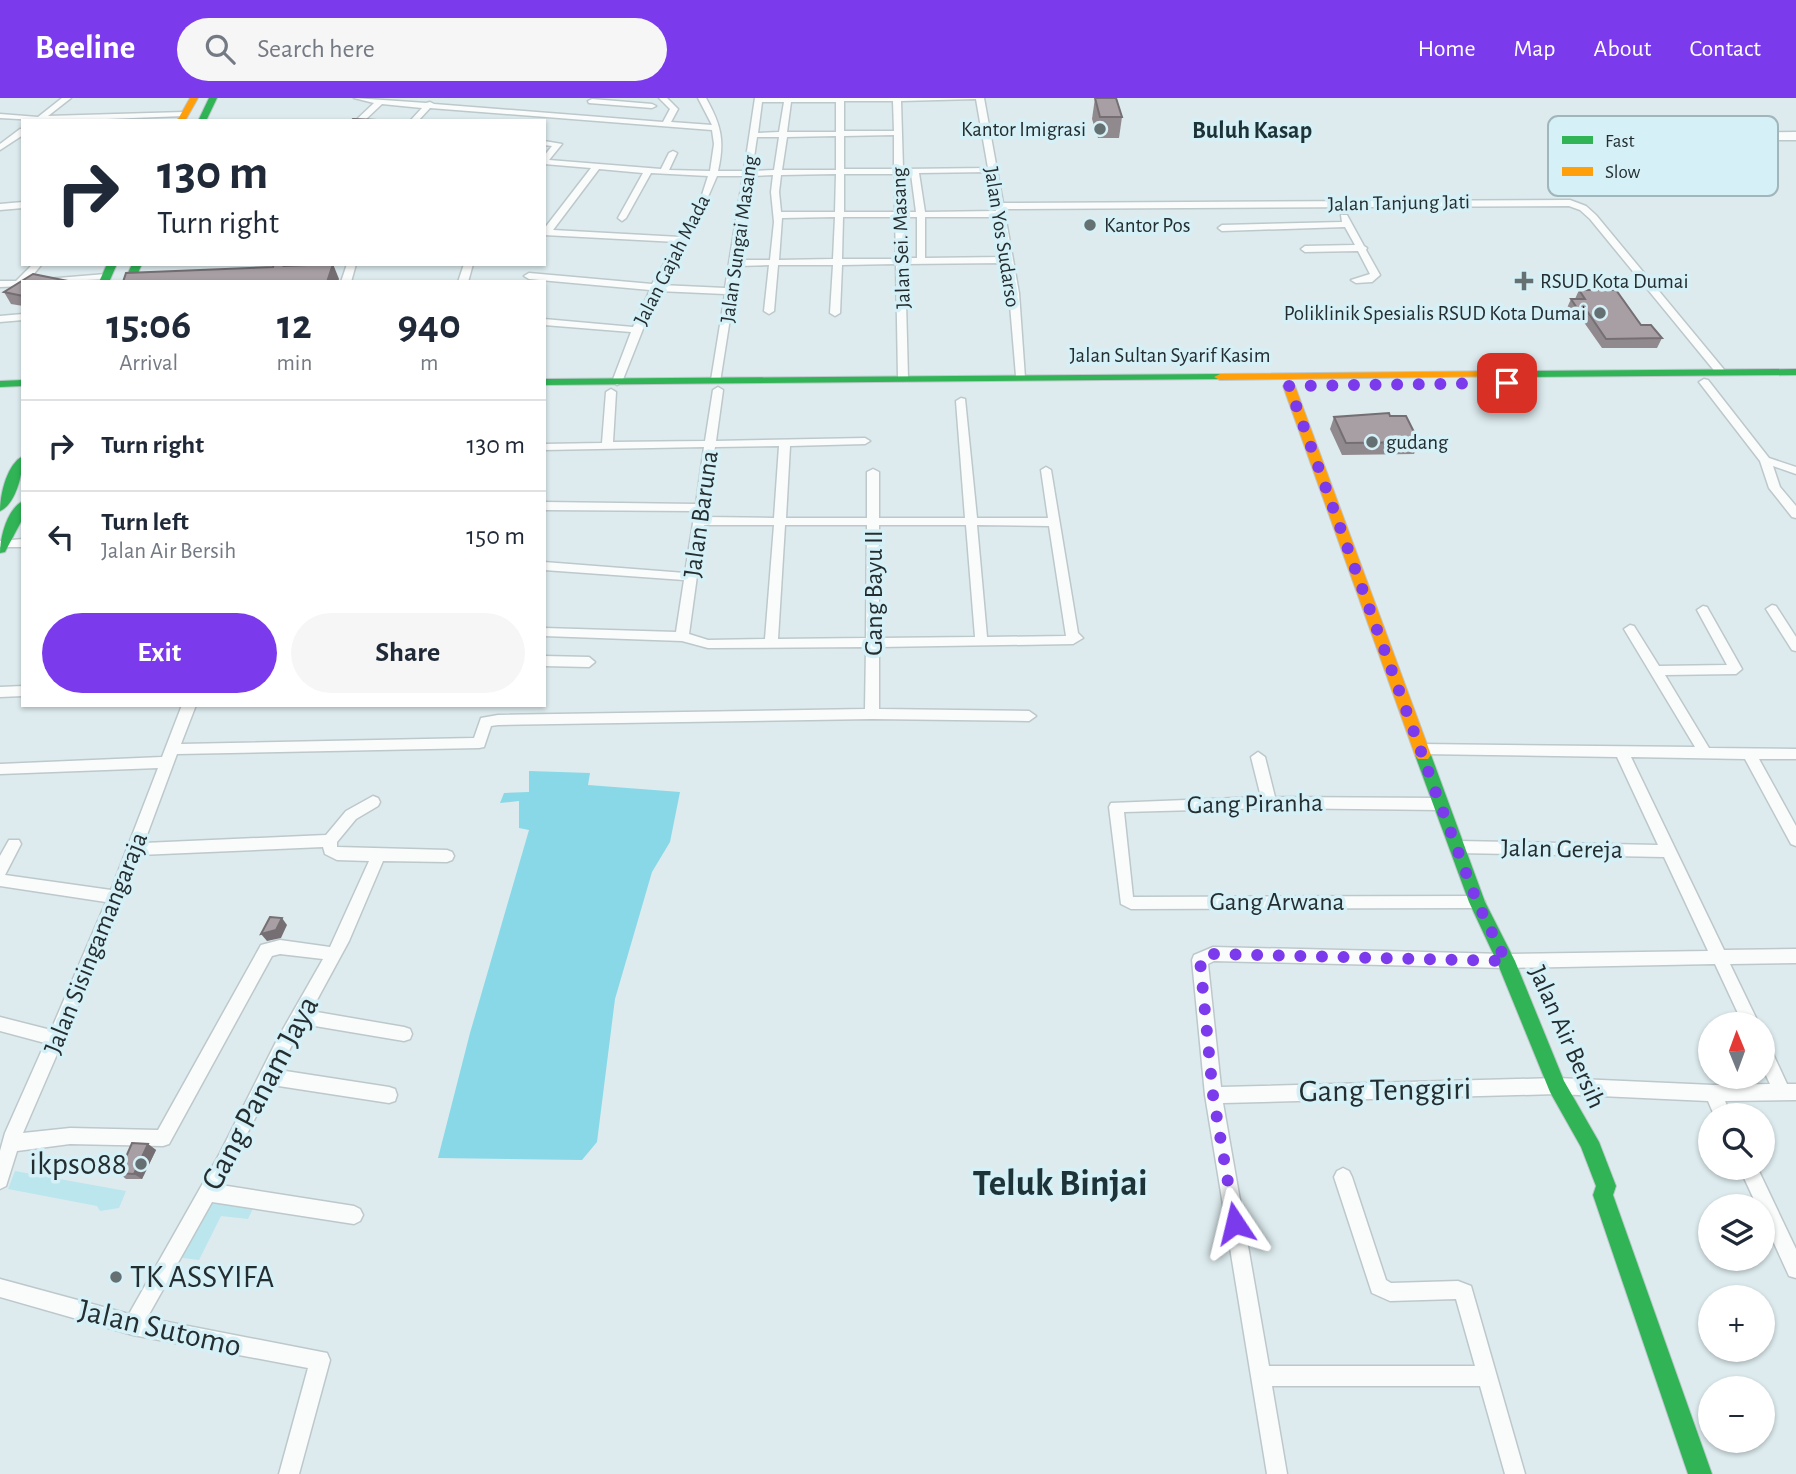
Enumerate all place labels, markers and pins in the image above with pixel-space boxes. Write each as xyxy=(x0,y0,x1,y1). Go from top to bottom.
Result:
place label: Kantor Imigrasi xyxy=(961,119,1086,140)
marker: Kantor Imigrasi xyxy=(1092,121,1108,137)
place label: Kantor Pos xyxy=(1104,215,1190,236)
marker: Kantor Pos xyxy=(1082,217,1098,233)
marker: RSUD Kota Dumai xyxy=(1514,271,1534,291)
place label: RSUD Kota Dumai xyxy=(1540,271,1689,292)
place label: Poliklinik Spesialis RSUD Kota Dumai xyxy=(1284,303,1586,324)
marker: Poliklinik Spesialis RSUD Kota Dumai xyxy=(1592,305,1608,321)
pin xyxy=(1477,353,1537,413)
place label: gudang xyxy=(1386,432,1449,453)
marker: gudang xyxy=(1364,434,1380,450)
place label: ikps088 xyxy=(29,1148,127,1180)
marker: ikps088 xyxy=(133,1156,149,1172)
place label: TK ASSYIFA xyxy=(130,1261,274,1293)
marker: TK ASSYIFA xyxy=(108,1269,124,1285)

